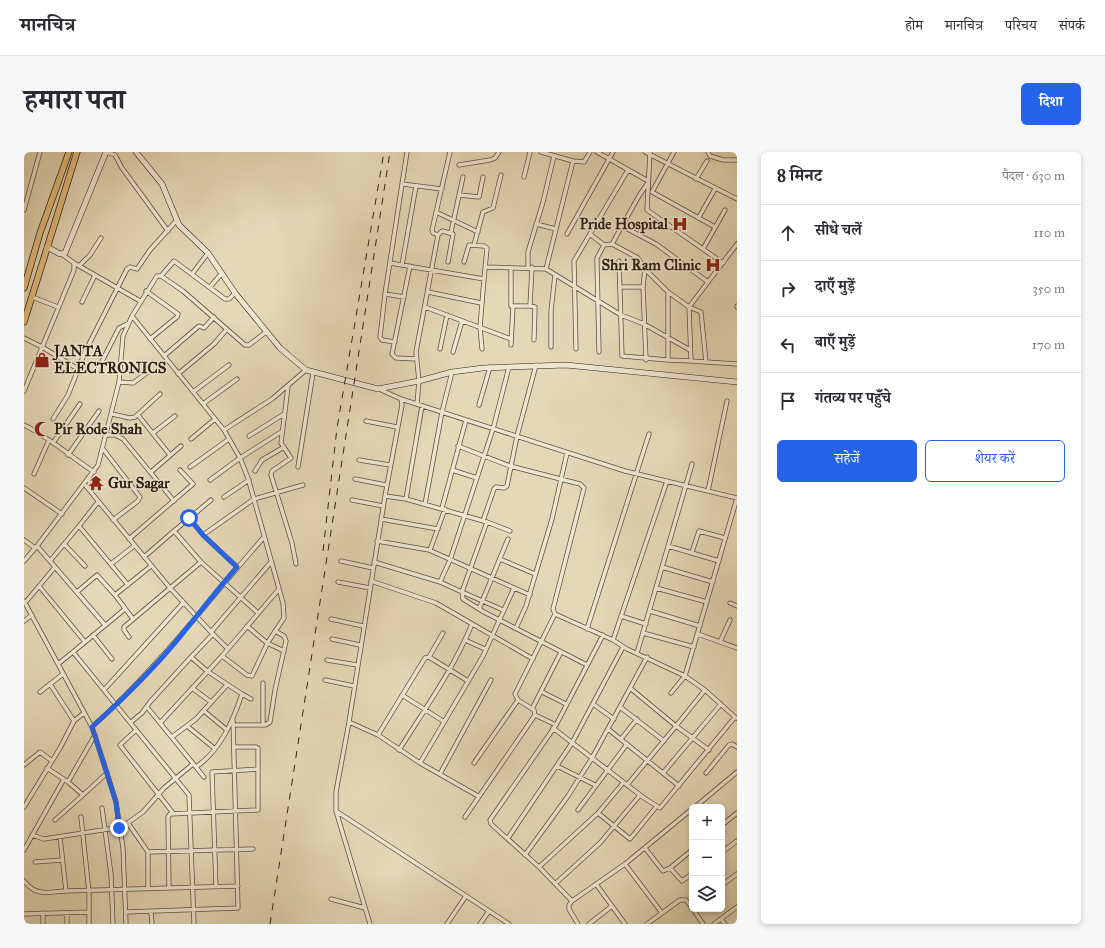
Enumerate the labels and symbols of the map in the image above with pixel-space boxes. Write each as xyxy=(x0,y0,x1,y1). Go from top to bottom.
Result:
place label: Pride Hospital xyxy=(580,215,669,234)
hospital icon: Pride Hospital xyxy=(671,215,689,233)
place label: Shri Ram Clinic xyxy=(601,256,702,274)
hospital icon: Shri Ram Clinic xyxy=(704,256,722,274)
place label: JANTA ELECTRONICS xyxy=(52,342,167,377)
shop icon: JANTA ELECTRONICS xyxy=(33,351,51,369)
mosque icon: Pir Rode Shah xyxy=(33,420,51,438)
place label: Pir Rode Shah xyxy=(54,420,143,438)
temple icon: Gur Sagar xyxy=(87,474,105,492)
place label: Gur Sagar xyxy=(108,474,170,493)
route start xyxy=(180,509,198,527)
route end xyxy=(110,819,128,837)

